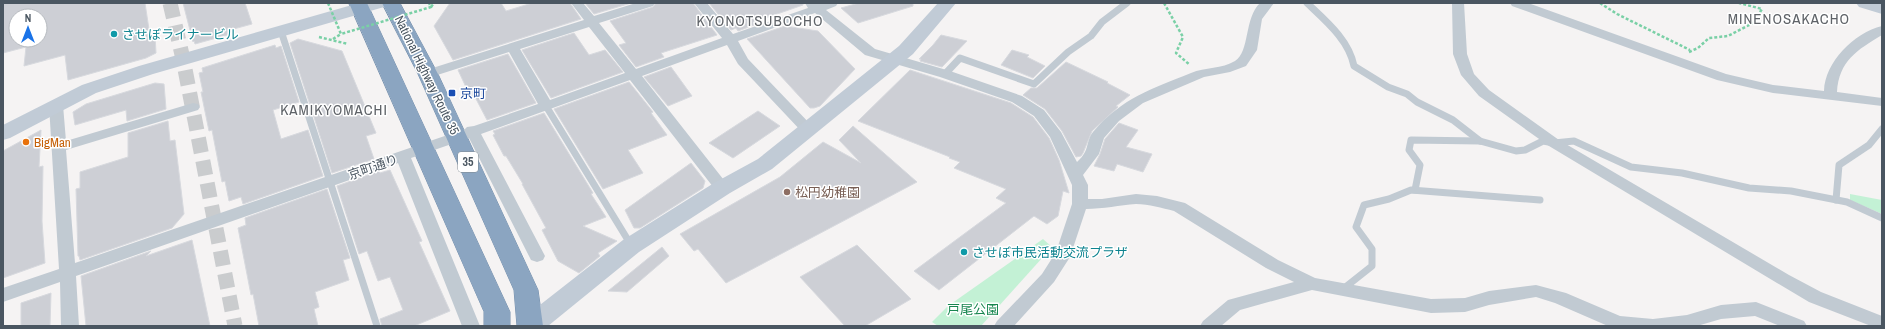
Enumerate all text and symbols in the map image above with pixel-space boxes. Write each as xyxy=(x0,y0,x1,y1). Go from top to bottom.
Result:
north arrow xyxy=(8,8,48,48)
district label: MINENOSAKACHO xyxy=(1728,8,1850,29)
district label: KYONOTSUBOCHO xyxy=(696,10,824,31)
text: N xyxy=(25,11,31,25)
street label: National Highway Route 35 xyxy=(391,13,463,137)
place label: させぼライナービル xyxy=(122,26,239,43)
marker: させぼライナービル xyxy=(109,29,119,39)
place label: 京町 xyxy=(460,85,486,102)
marker: 京町 xyxy=(447,88,457,98)
district label: KAMIKYOMACHI xyxy=(280,99,388,120)
place label: BigMan xyxy=(34,134,71,151)
marker: BigMan xyxy=(21,137,31,147)
street label: 京町通り xyxy=(346,150,400,184)
road number: 35 xyxy=(458,152,478,172)
place label: 松円幼稚園 xyxy=(795,184,860,201)
marker: 松円幼稚園 xyxy=(782,187,792,197)
place label: させぼ市民活動交流プラザ xyxy=(972,244,1128,261)
marker: させぼ市民活動交流プラザ xyxy=(959,247,969,257)
park label: 戸尾公園 xyxy=(947,301,999,318)

